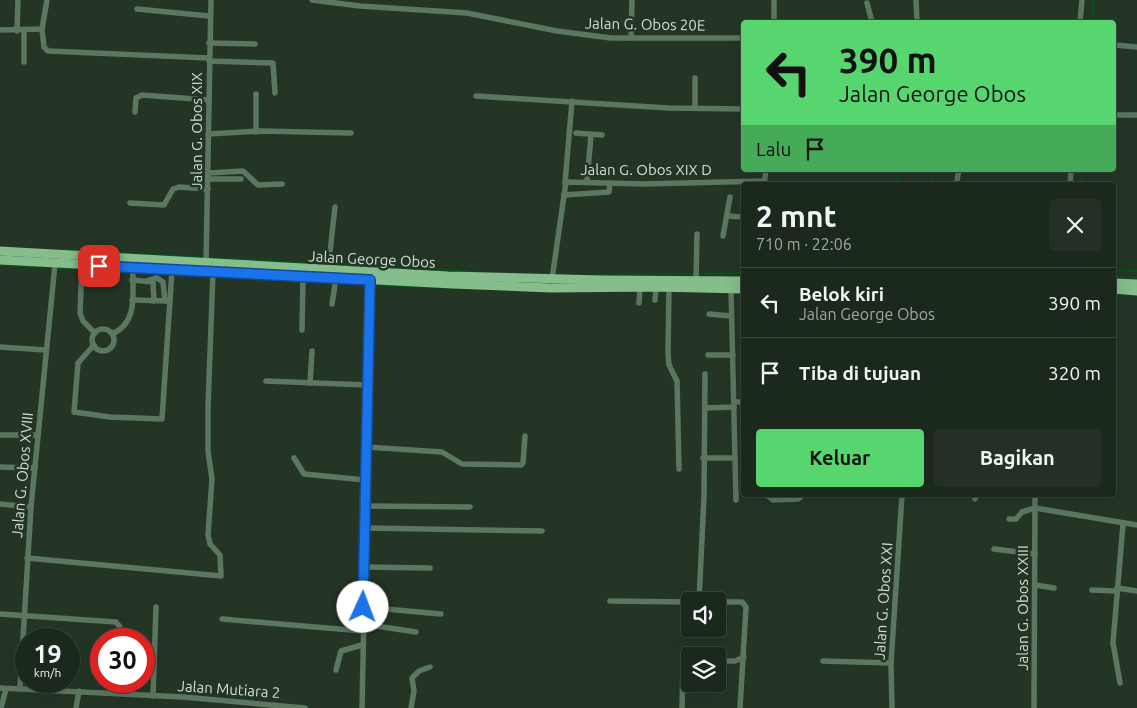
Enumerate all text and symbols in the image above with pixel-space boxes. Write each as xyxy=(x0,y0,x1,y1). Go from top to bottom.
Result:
street label: Jalan G. Obos 20E xyxy=(585,14,705,34)
icon: left xyxy=(756,40,821,105)
text: 390 m xyxy=(839,40,937,80)
street label: Jalan G. Obos XIX xyxy=(188,72,205,190)
text: Jalan George Obos xyxy=(839,81,1026,106)
icon: arrive xyxy=(801,135,829,163)
text: Lalu xyxy=(756,138,791,160)
street label: Jalan G. Obos XIX D xyxy=(580,161,712,178)
text: 2 mnt xyxy=(756,199,836,233)
button: close xyxy=(1049,199,1101,251)
text: 710 m · 22:06 xyxy=(756,235,852,253)
pin xyxy=(78,245,120,287)
street label: Jalan George Obos xyxy=(308,247,436,271)
icon: arrive xyxy=(85,252,113,280)
text: Belok kiri xyxy=(799,283,884,305)
icon: left xyxy=(756,289,784,317)
text: 390 m xyxy=(1048,292,1101,314)
text: Jalan George Obos xyxy=(799,305,935,323)
icon: arrive xyxy=(756,359,784,387)
text: Tiba di tujuan xyxy=(799,362,921,384)
text: 320 m xyxy=(1048,362,1101,384)
street label: Jalan G. Obos XVIII xyxy=(8,412,36,538)
button: Keluar xyxy=(756,429,924,487)
button: Bagikan xyxy=(934,429,1101,487)
street label: Jalan G. Obos XXI xyxy=(870,542,896,660)
street label: Jalan G. Obos XXIII xyxy=(1014,545,1031,671)
position arrow xyxy=(336,580,388,632)
map controls xyxy=(681,592,726,692)
button: sound xyxy=(681,592,726,637)
speed limit sign: 30 xyxy=(90,628,155,693)
text: 19 xyxy=(33,640,62,668)
button: layers xyxy=(681,647,726,692)
text: km/h xyxy=(34,666,61,679)
street label: Jalan Mutiara 2 xyxy=(177,677,281,701)

